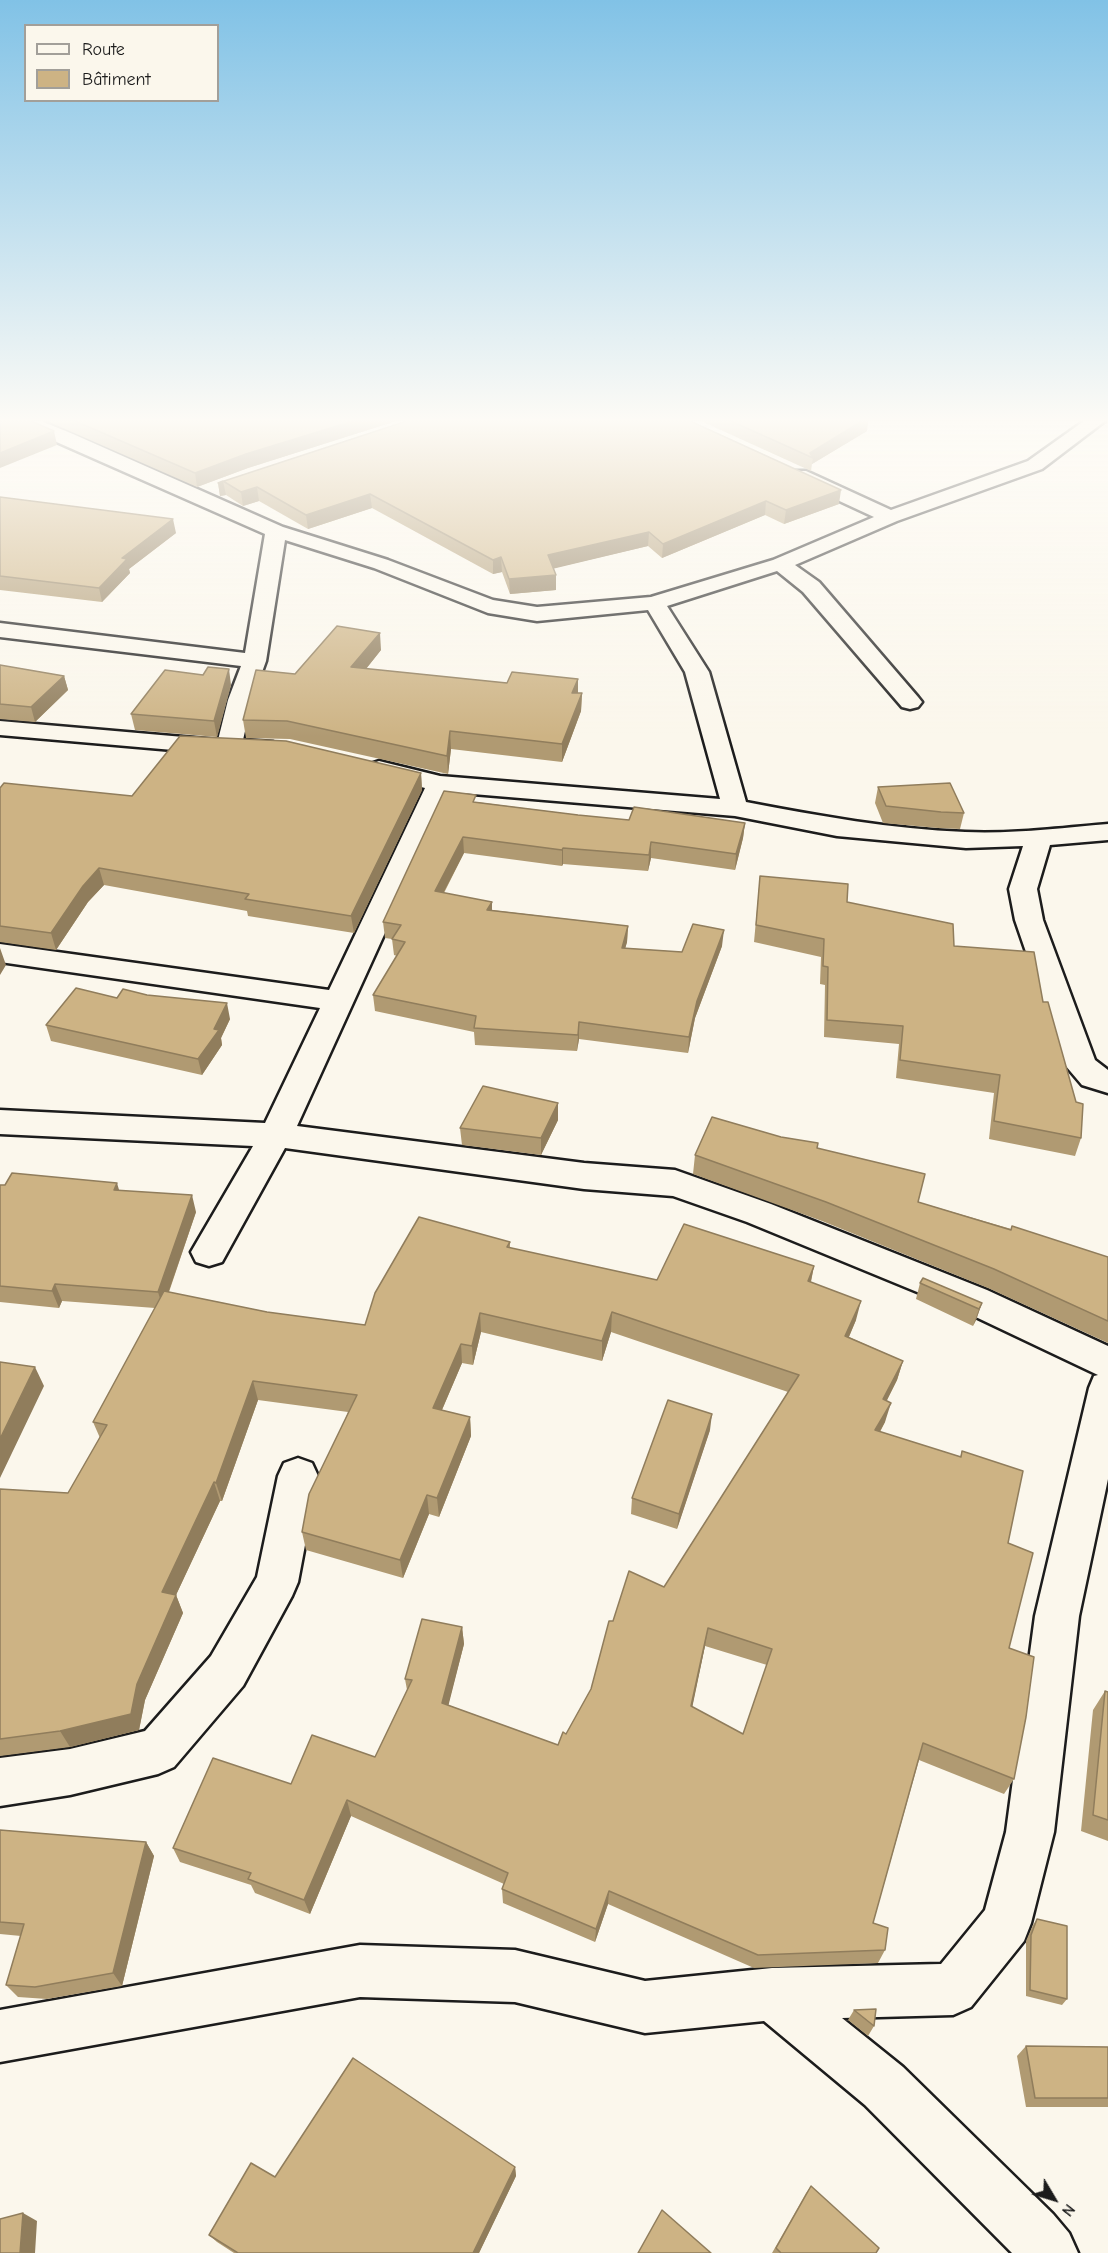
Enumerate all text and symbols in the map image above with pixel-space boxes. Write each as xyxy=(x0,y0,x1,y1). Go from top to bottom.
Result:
legend xyxy=(24,24,219,102)
text: Route xyxy=(82,39,125,60)
text: Bâtiment xyxy=(82,69,151,90)
north arrow xyxy=(1024,2169,1084,2229)
text: N xyxy=(1058,2200,1078,2220)

